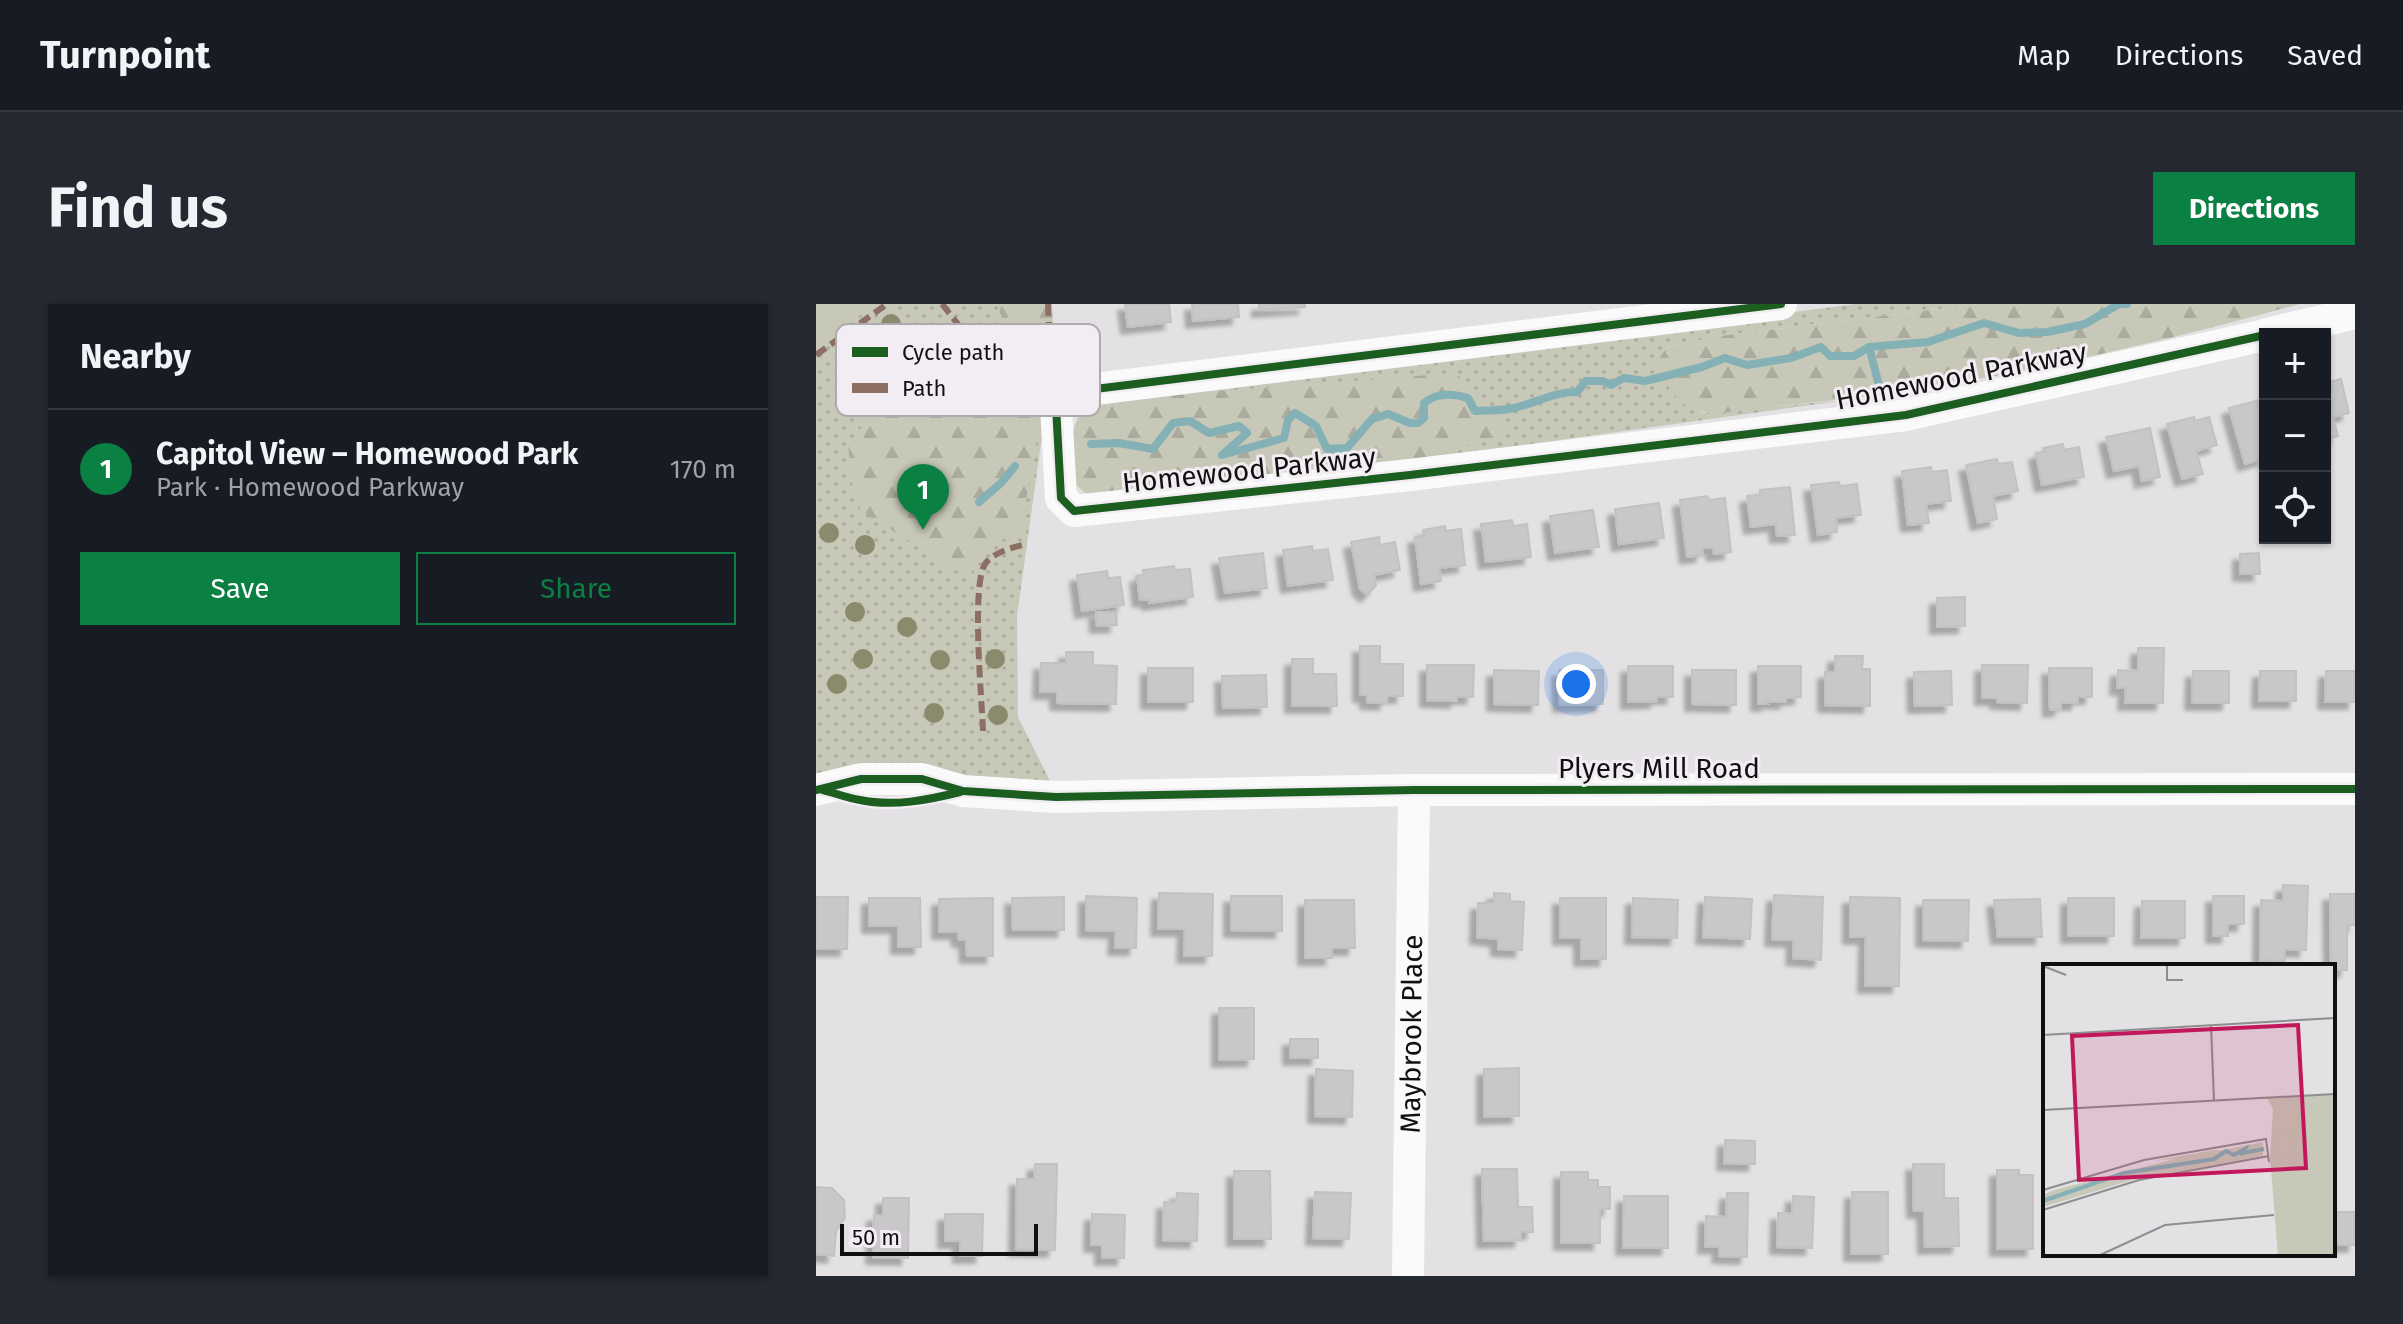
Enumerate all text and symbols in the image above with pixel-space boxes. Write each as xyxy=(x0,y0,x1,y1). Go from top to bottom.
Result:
text: Turnpoint xyxy=(40,32,210,78)
text: Map xyxy=(2017,39,2071,72)
text: Directions xyxy=(2115,39,2243,72)
text: Saved xyxy=(2287,39,2363,72)
button: Directions xyxy=(2153,172,2355,245)
text: Find us xyxy=(48,175,228,242)
legend xyxy=(836,324,1100,416)
map controls xyxy=(2259,328,2331,544)
button: + xyxy=(2259,328,2331,400)
street label: Homewood Parkway xyxy=(1833,335,2090,417)
text: Nearby xyxy=(80,336,191,377)
text: Cycle path xyxy=(902,339,1004,366)
text: Path xyxy=(902,375,946,402)
button: − xyxy=(2259,400,2331,472)
text: Capitol View – Homewood Park xyxy=(156,436,578,472)
street label: Homewood Parkway xyxy=(1120,440,1378,500)
text: 1 xyxy=(100,454,112,485)
text: 170 m xyxy=(670,454,736,485)
pin: 1 xyxy=(897,464,949,530)
text: Park · Homewood Parkway xyxy=(156,472,464,503)
button: locate xyxy=(2259,472,2331,544)
button: Save xyxy=(80,552,400,625)
button: Share xyxy=(416,552,736,625)
your location xyxy=(1556,664,1596,704)
street label: Plyers Mill Road xyxy=(1558,752,1760,785)
street label: Maybrook Place xyxy=(1393,934,1429,1134)
inset map xyxy=(2043,964,2335,1256)
scale bar xyxy=(840,1220,1038,1256)
text: 50 m xyxy=(852,1224,900,1251)

